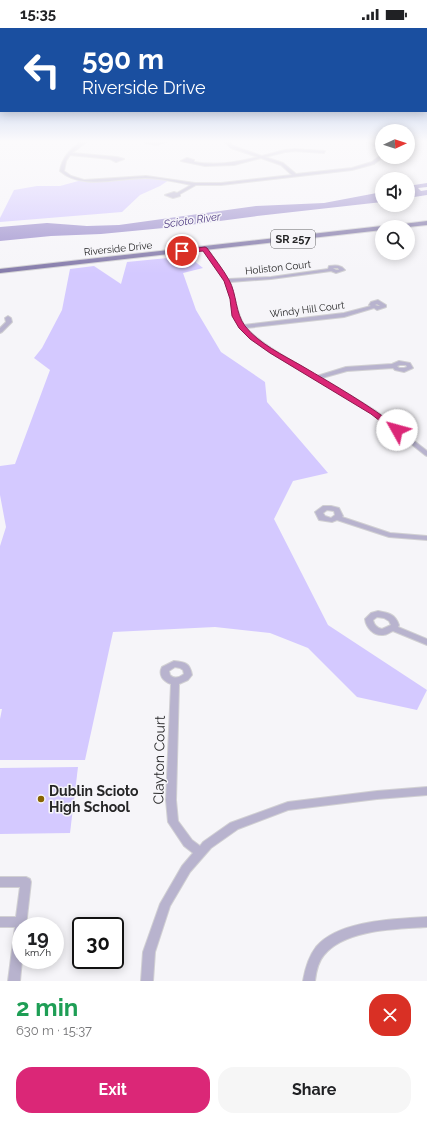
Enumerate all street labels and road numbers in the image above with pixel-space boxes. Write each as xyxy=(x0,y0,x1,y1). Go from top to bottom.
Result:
road number: SR 257 xyxy=(271,230,315,248)
street label: Riverside Drive xyxy=(83,239,153,258)
street label: Holiston Court xyxy=(245,259,312,276)
street label: Windy Hill Court xyxy=(269,299,346,320)
street label: Clayton Court xyxy=(150,715,168,805)

